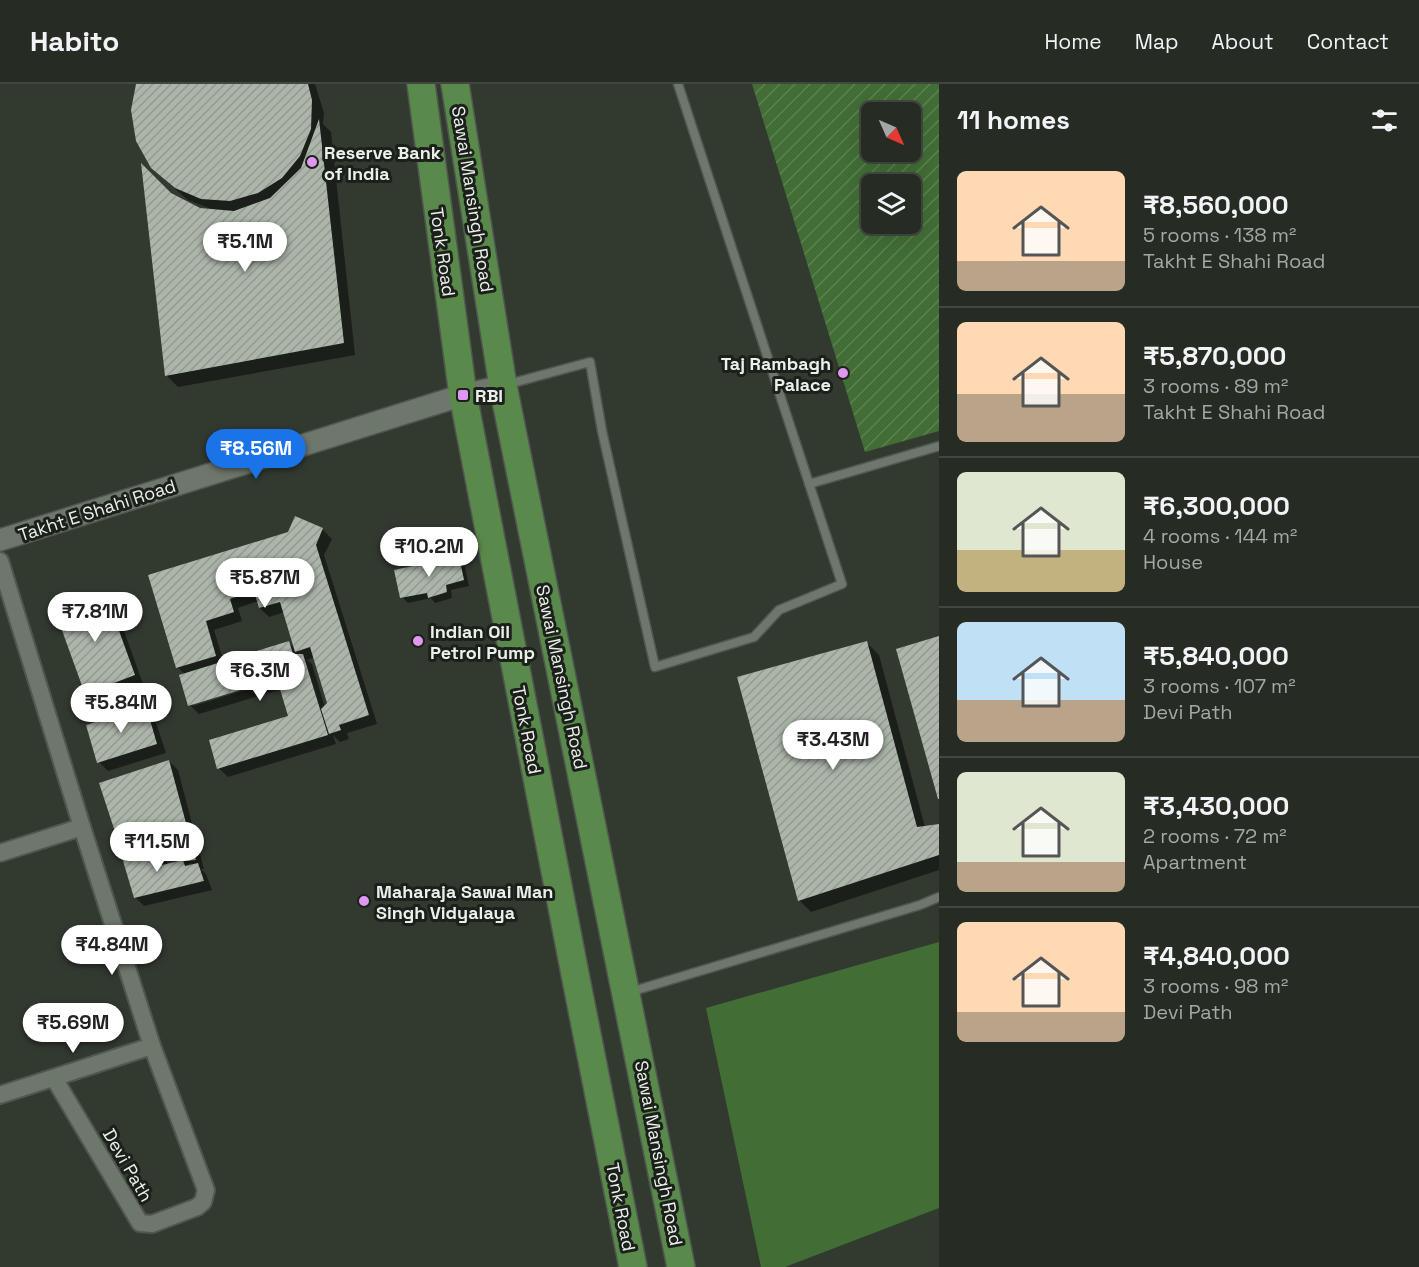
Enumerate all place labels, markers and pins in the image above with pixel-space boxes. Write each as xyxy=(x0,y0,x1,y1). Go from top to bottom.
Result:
place label: Reserve Bank of India xyxy=(324,141,441,185)
marker: Reserve Bank of India xyxy=(305,155,319,169)
pin: ₹5.1M xyxy=(203,222,287,273)
place label: Taj Rambagh Palace xyxy=(721,352,831,396)
marker: Taj Rambagh Palace xyxy=(836,366,850,380)
place label: RBI xyxy=(475,384,503,407)
marker: RBI xyxy=(456,388,470,402)
pin: ₹8.56M xyxy=(207,429,305,480)
pin: ₹10.2M xyxy=(380,527,478,578)
pin: ₹5.87M xyxy=(216,558,314,609)
pin: ₹7.81M xyxy=(46,592,144,643)
place label: Indian Oil Petrol Pump xyxy=(430,620,535,664)
marker: Indian Oil Petrol Pump xyxy=(411,634,425,648)
pin: ₹6.3M xyxy=(218,651,302,702)
pin: ₹5.84M xyxy=(72,683,170,734)
pin: ₹3.43M xyxy=(784,720,882,771)
pin: ₹11.5M xyxy=(108,822,206,873)
place label: Maharaja Sawai Man Singh Vidyalaya xyxy=(376,880,553,924)
marker: Maharaja Sawai Man Singh Vidyalaya xyxy=(357,894,371,908)
pin: ₹4.84M xyxy=(63,925,161,976)
pin: ₹5.69M xyxy=(24,1003,122,1054)

